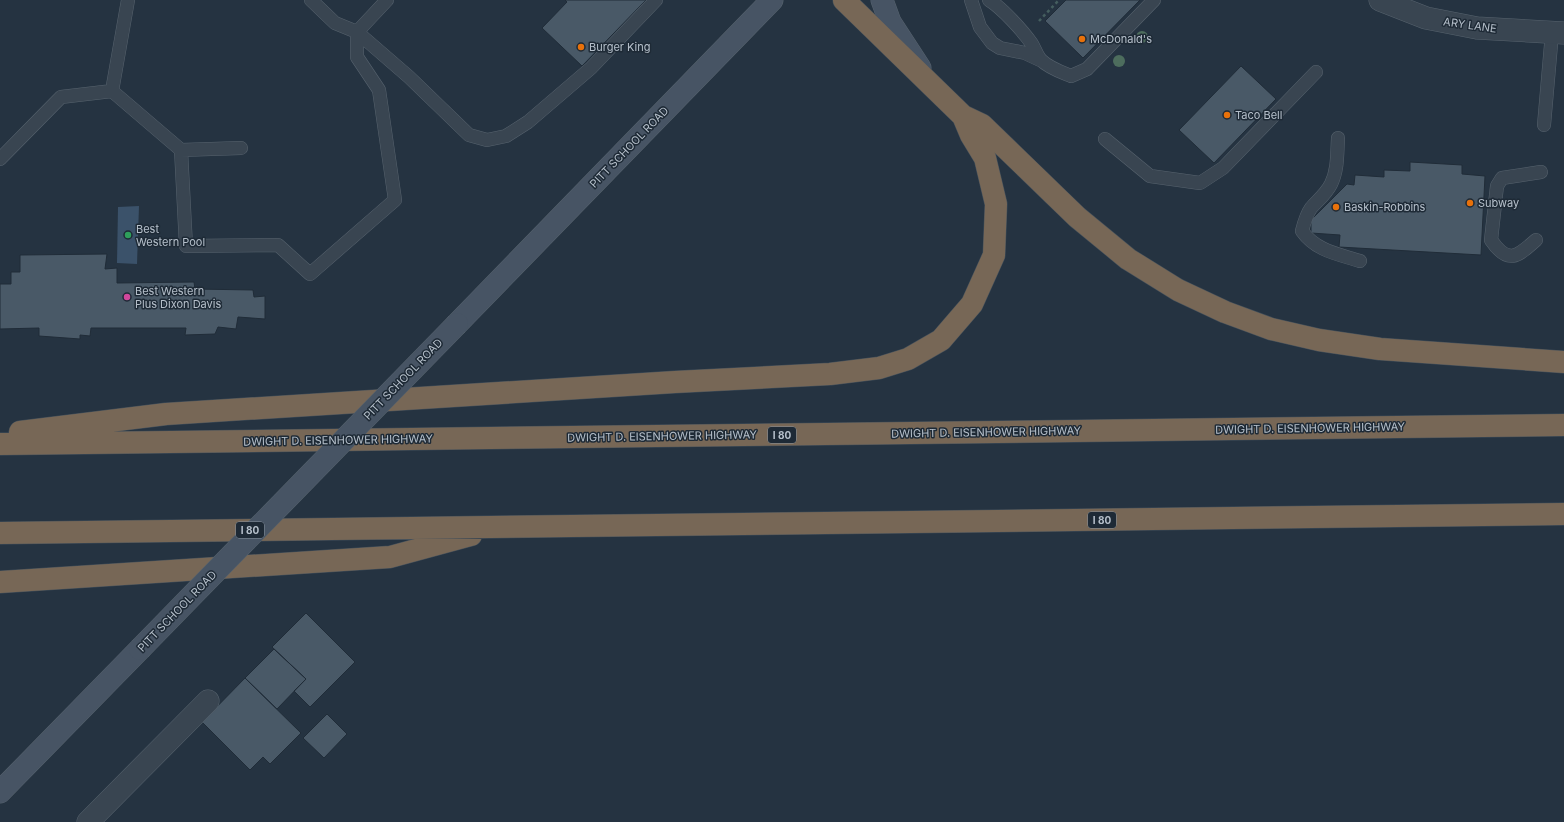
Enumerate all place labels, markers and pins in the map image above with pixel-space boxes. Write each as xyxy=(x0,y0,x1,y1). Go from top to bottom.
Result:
place label: McDonald's xyxy=(1090,32,1152,46)
marker: McDonald's xyxy=(1077,34,1087,44)
place label: Burger King xyxy=(589,40,651,54)
marker: Burger King xyxy=(576,42,586,52)
place label: Taco Bell xyxy=(1235,108,1282,122)
marker: Taco Bell xyxy=(1222,110,1232,120)
place label: Subway xyxy=(1478,196,1519,210)
marker: Subway xyxy=(1465,198,1475,208)
place label: Baskin-Robbins xyxy=(1344,200,1426,214)
marker: Baskin-Robbins xyxy=(1331,202,1341,212)
place label: Best Western Pool xyxy=(136,222,205,249)
marker: Best Western Pool xyxy=(123,230,133,240)
place label: Best Western Plus Dixon Davis xyxy=(135,284,221,311)
marker: Best Western Plus Dixon Davis xyxy=(122,292,132,302)

